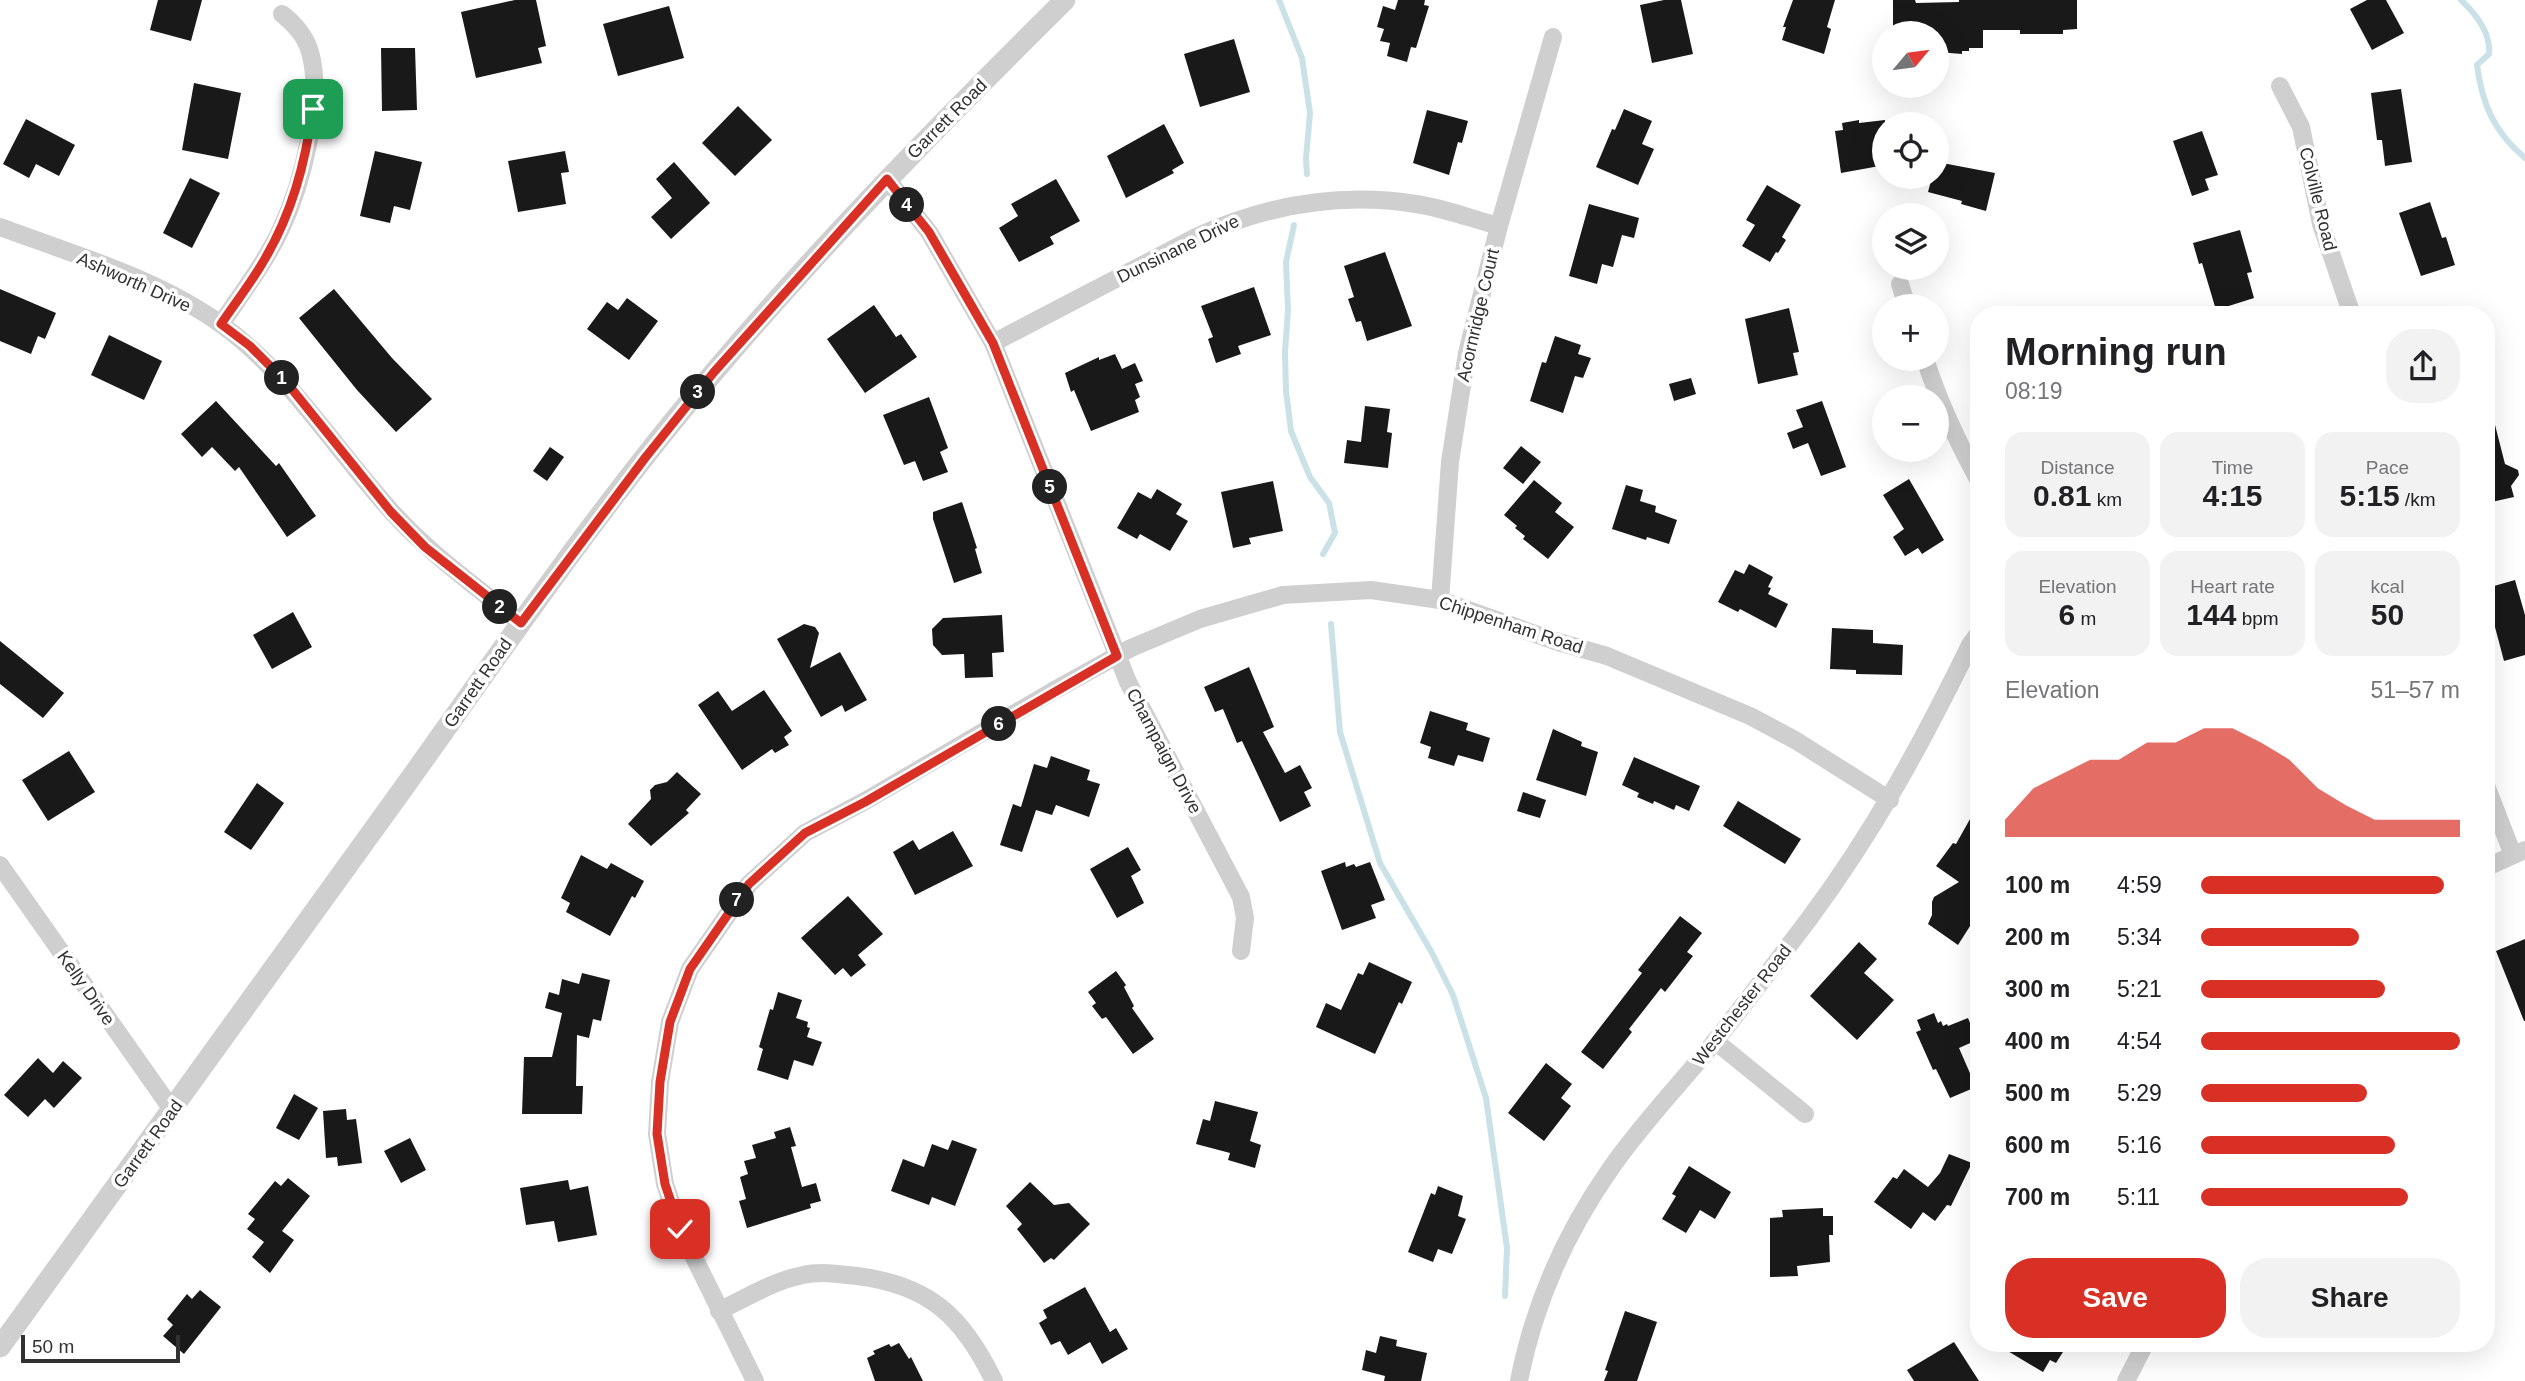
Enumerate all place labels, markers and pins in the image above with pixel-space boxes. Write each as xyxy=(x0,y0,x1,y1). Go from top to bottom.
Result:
pin xyxy=(283,79,343,139)
pin: 4 xyxy=(890,188,925,222)
pin: 1 xyxy=(264,360,300,396)
pin: 3 xyxy=(680,374,716,410)
pin: 5 xyxy=(1032,470,1068,504)
pin: 2 xyxy=(482,590,518,624)
pin: 6 xyxy=(982,706,1016,742)
pin: 7 xyxy=(720,883,754,918)
pin xyxy=(650,1199,710,1259)

